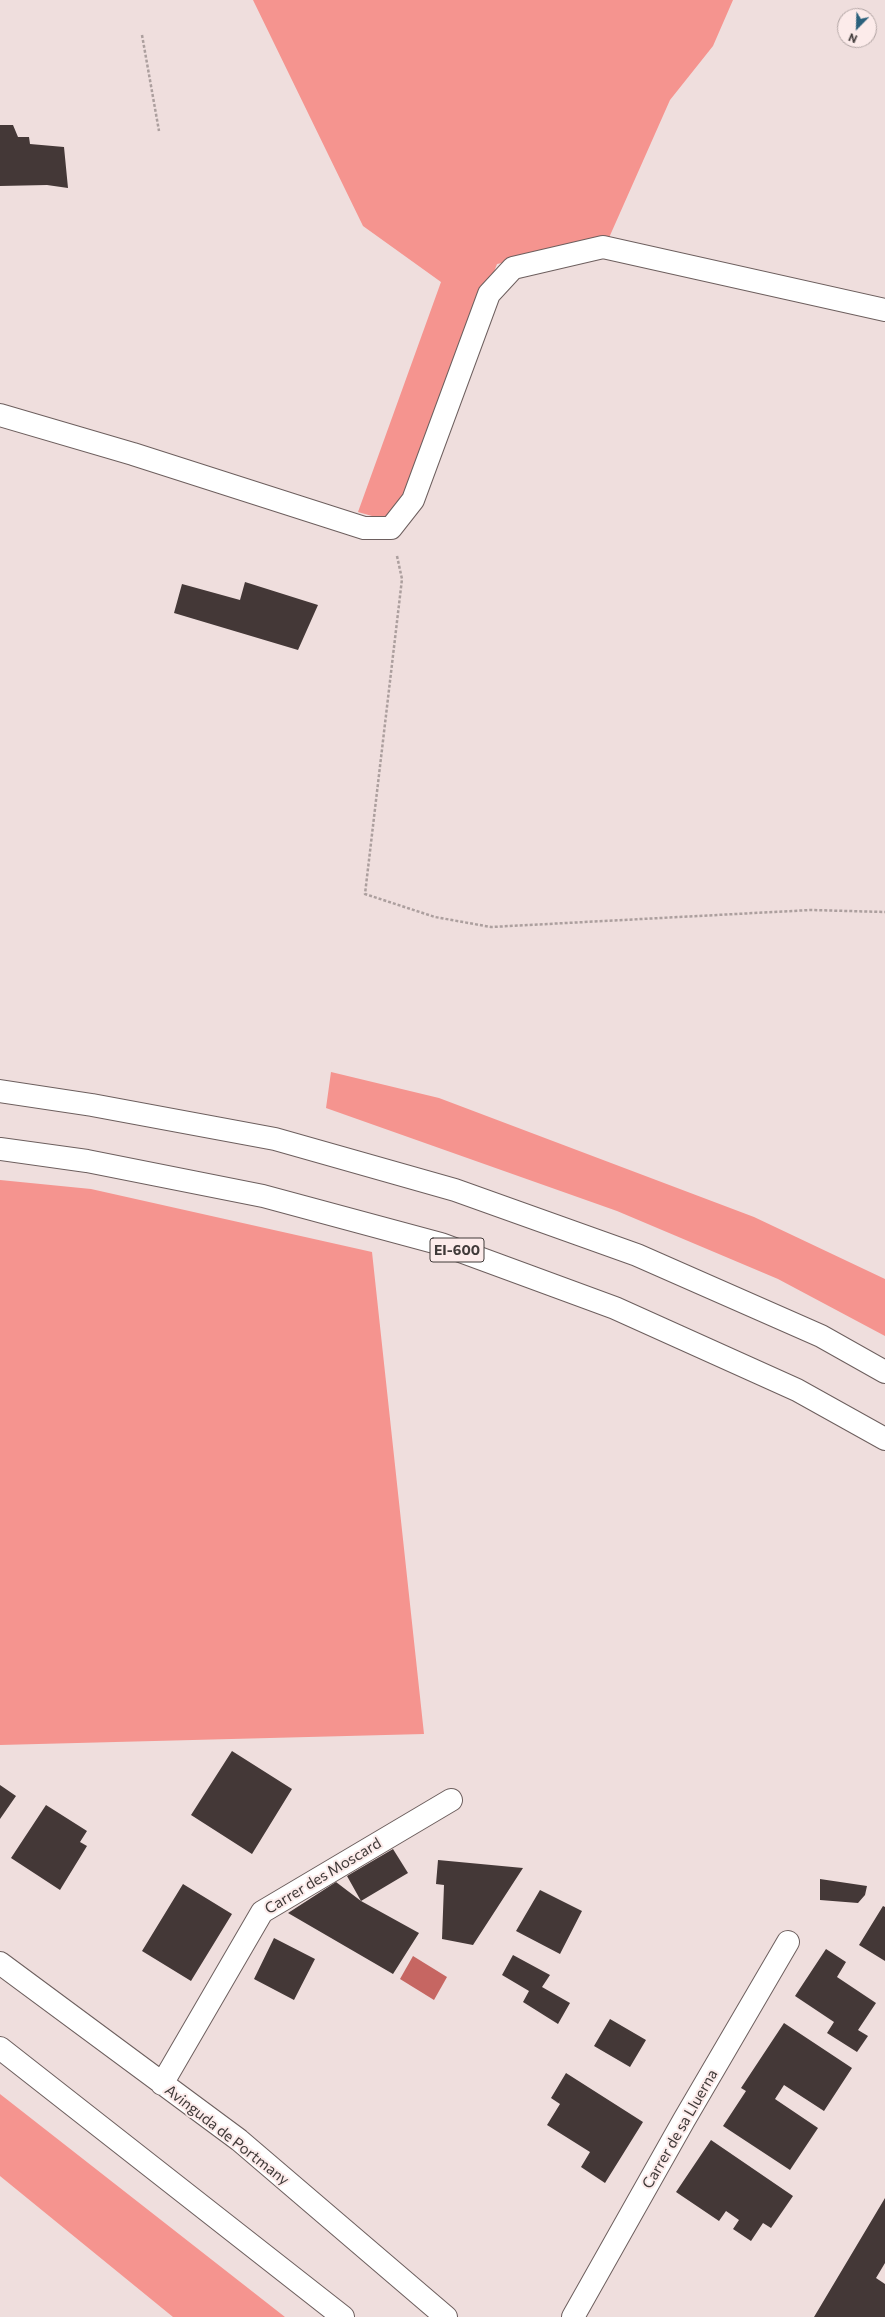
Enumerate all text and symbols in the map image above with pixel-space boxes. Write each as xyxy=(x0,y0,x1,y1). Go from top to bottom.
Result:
north arrow xyxy=(837,8,877,48)
text: N xyxy=(846,31,859,46)
road number: EI-600 xyxy=(430,1238,484,1262)
street label: Carrer des Moscard xyxy=(262,1834,384,1918)
street label: Carrer de sa Lluerna xyxy=(639,2066,721,2192)
street label: Avinguda de Portmany xyxy=(161,2081,293,2189)

